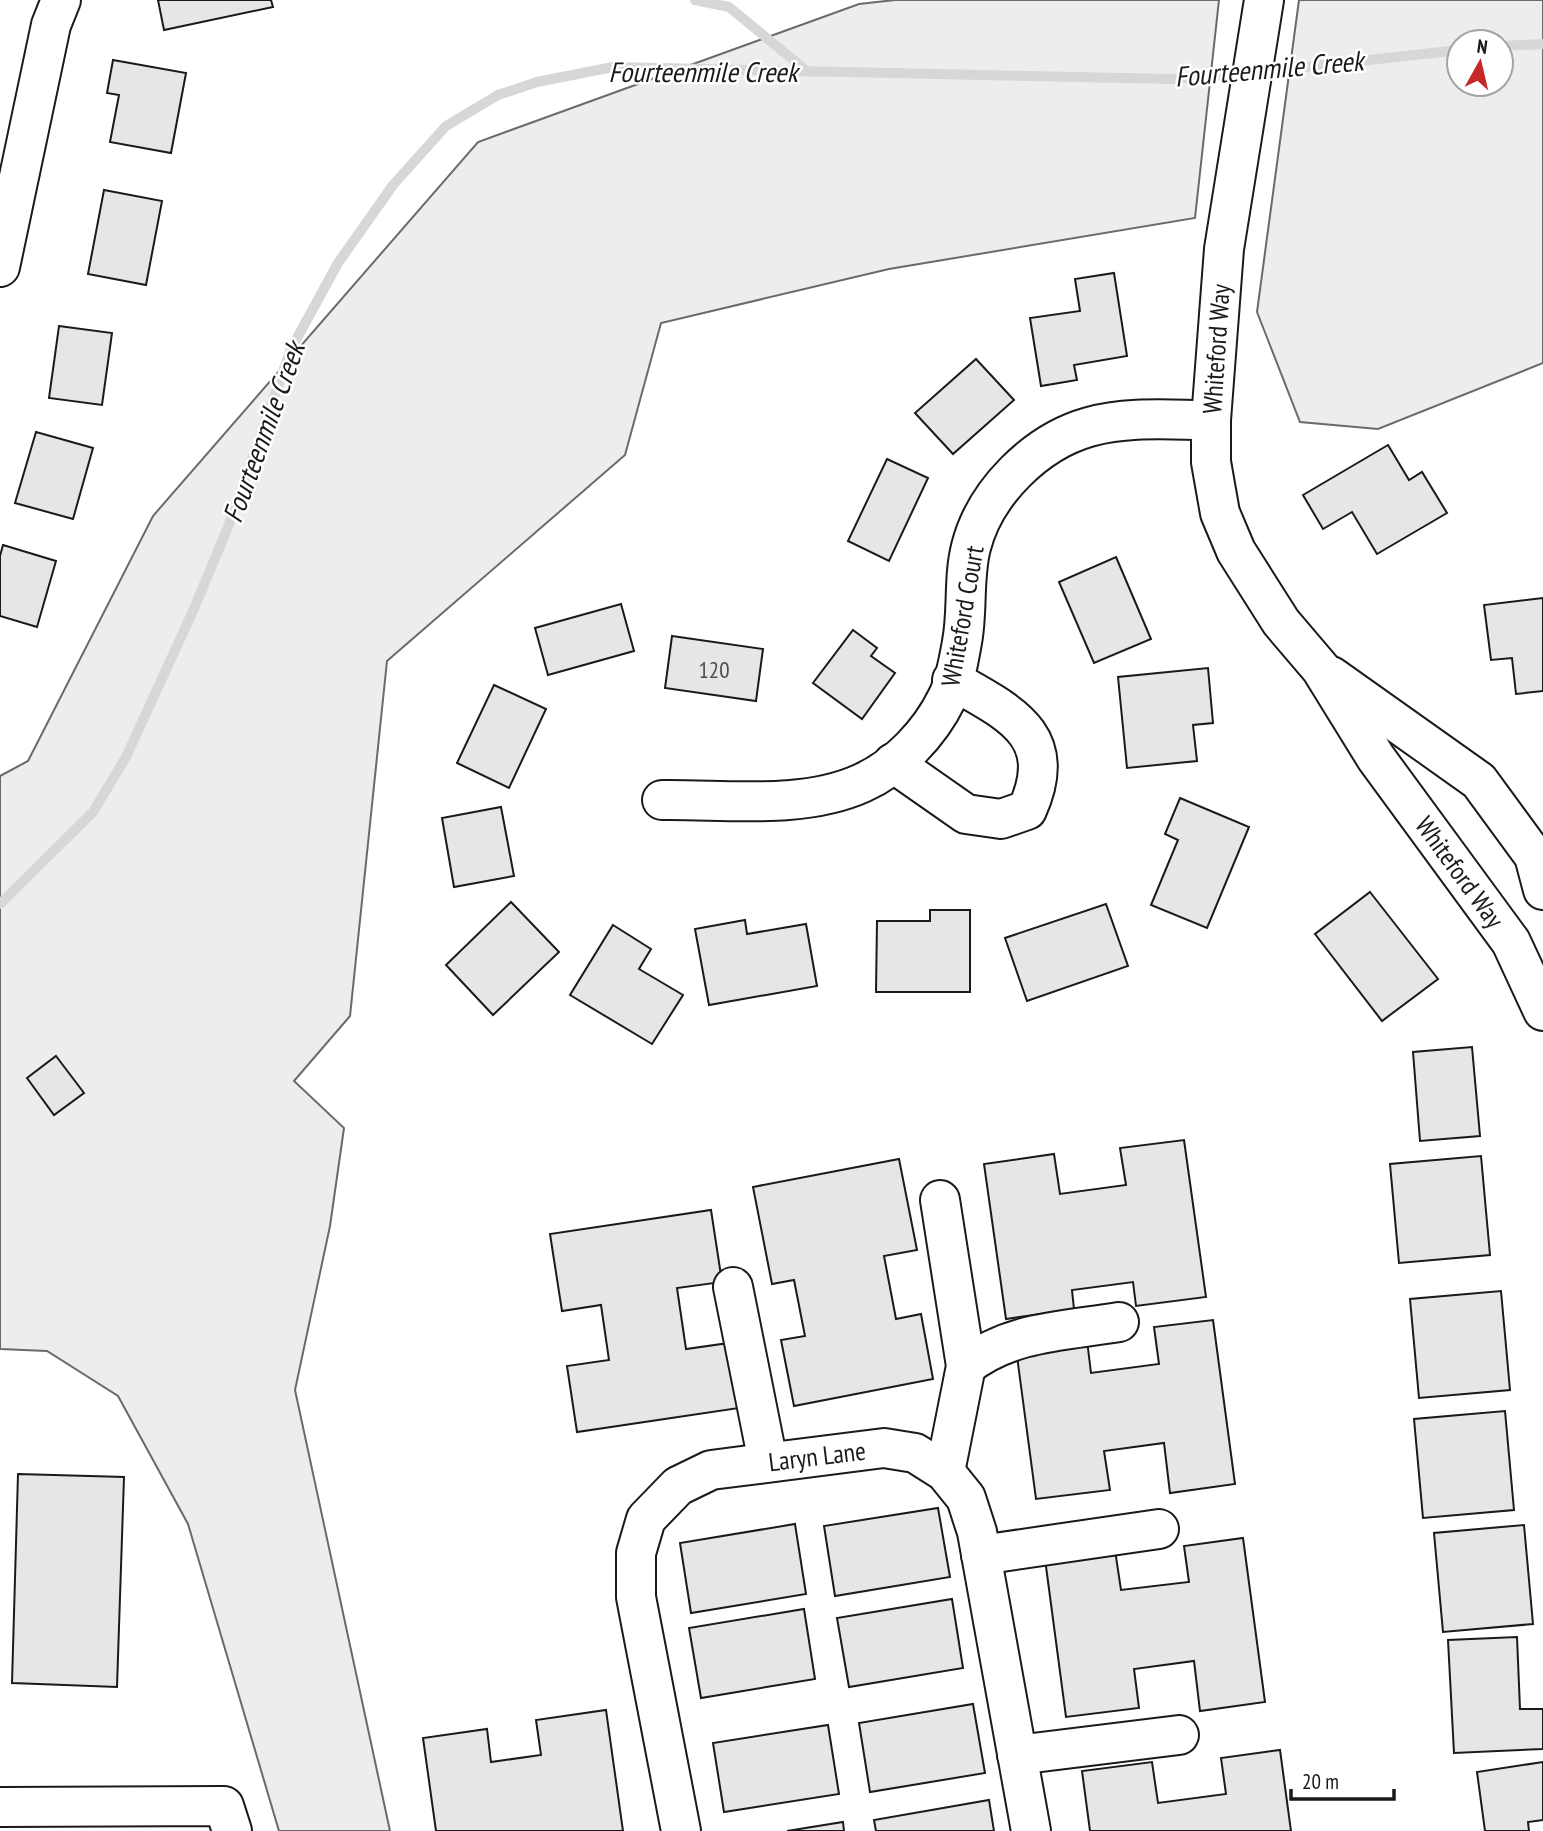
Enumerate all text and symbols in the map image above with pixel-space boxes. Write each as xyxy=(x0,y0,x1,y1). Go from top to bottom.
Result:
north arrow xyxy=(1445,28,1515,98)
text: N xyxy=(1476,34,1489,59)
water label: Fourteenmile Creek xyxy=(1173,41,1368,95)
water label: Fourteenmile Creek xyxy=(608,53,801,90)
street label: Whiteford Way xyxy=(1195,283,1237,415)
water label: Fourteenmile Creek xyxy=(213,334,314,527)
street label: Whiteford Court xyxy=(933,543,991,689)
house number: 120 xyxy=(698,655,730,684)
street label: Whiteford Way xyxy=(1408,810,1512,935)
street label: Laryn Lane xyxy=(767,1434,867,1478)
scale bar xyxy=(1291,1758,1394,1802)
text: 20 m xyxy=(1302,1768,1339,1795)

